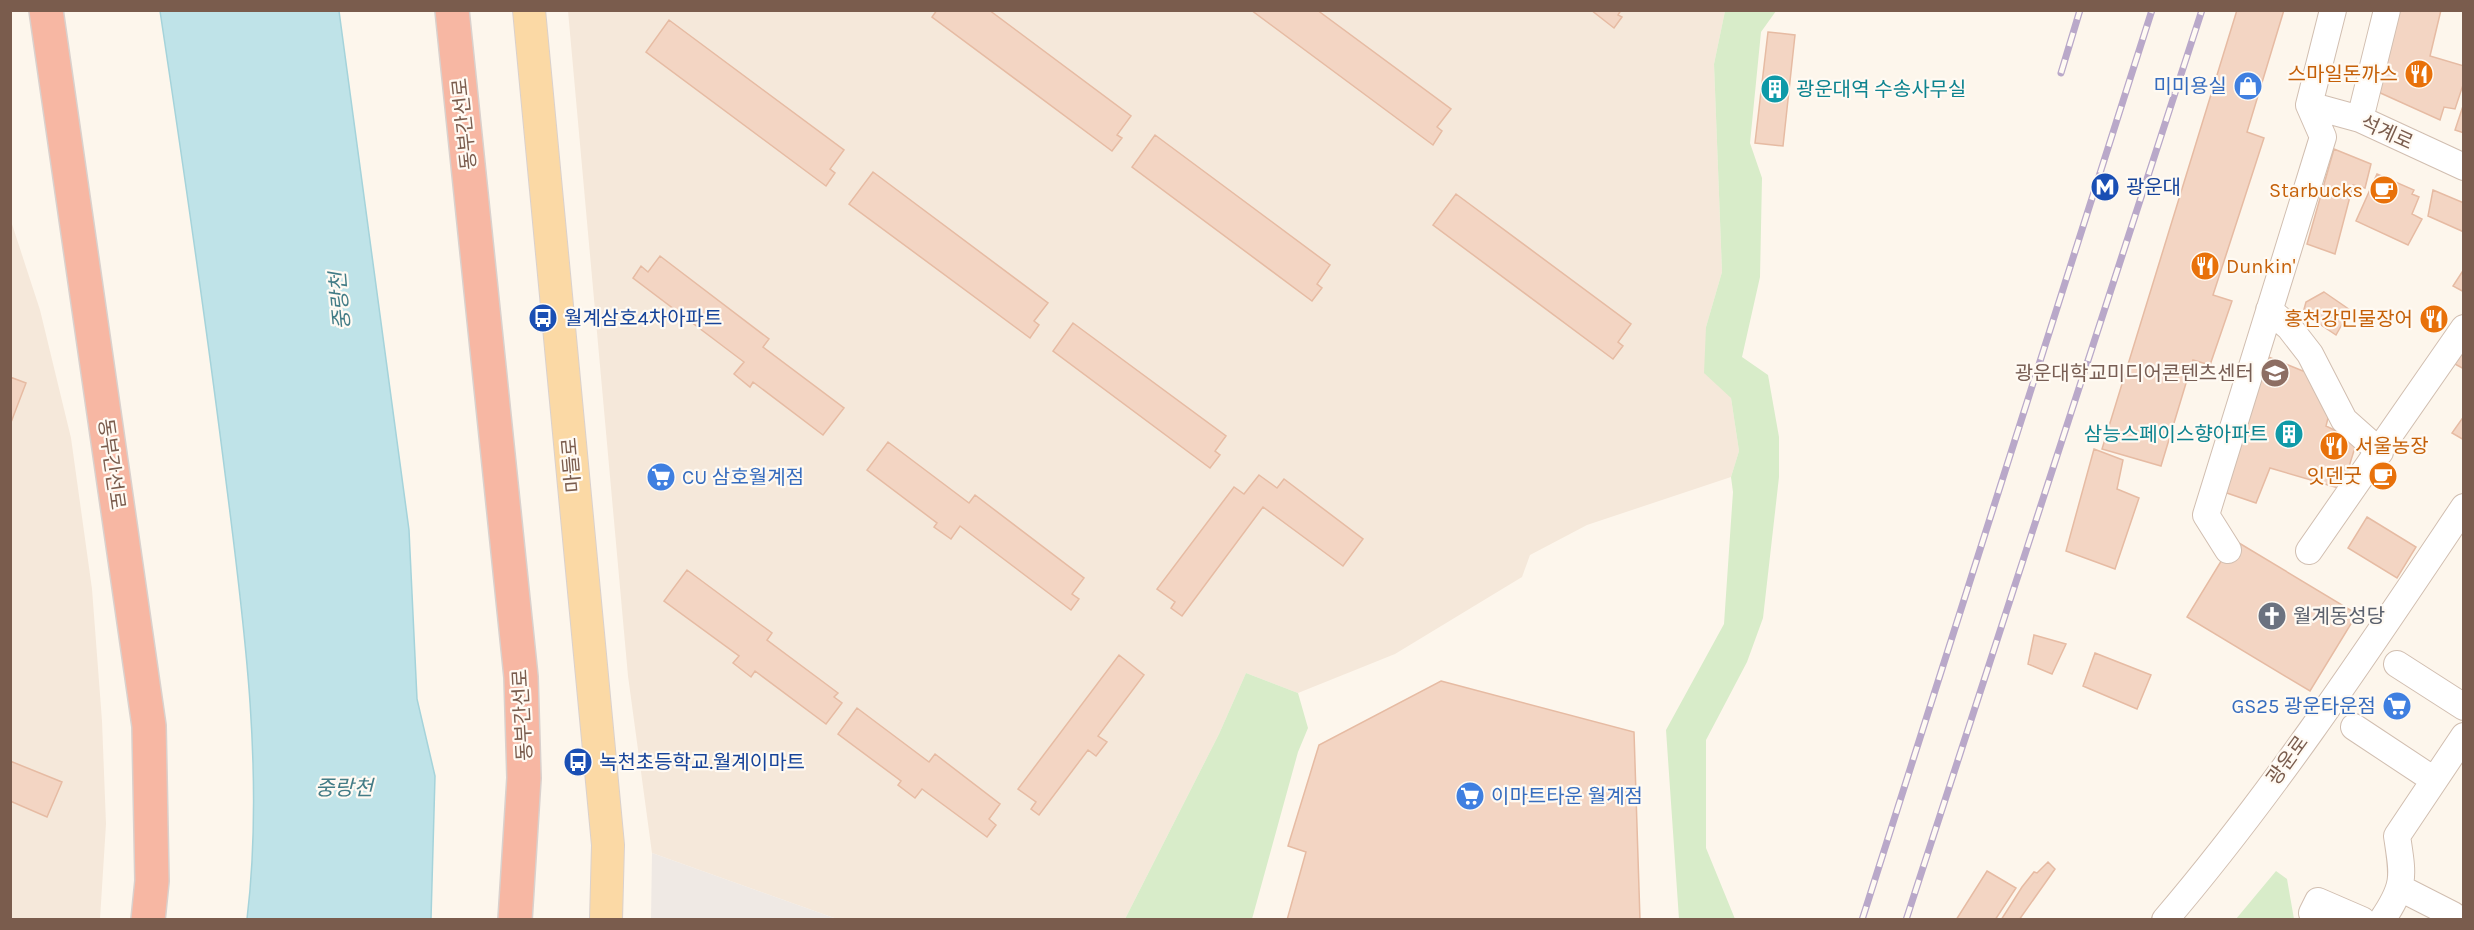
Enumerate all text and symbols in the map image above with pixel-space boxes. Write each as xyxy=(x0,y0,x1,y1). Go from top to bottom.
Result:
restaurant icon: 스마일돈까스 xyxy=(2403,58,2435,90)
place label: 스마일돈까스 xyxy=(2288,63,2398,86)
shop icon: 미미용실 xyxy=(2232,70,2264,102)
building icon: 광운대역 수송사무실 xyxy=(1759,73,1791,105)
place label: 미미용실 xyxy=(2153,75,2227,98)
street label: 동부간선로 xyxy=(448,77,481,171)
place label: 광운대역 수송사무실 xyxy=(1796,78,1966,101)
street label: 석계로 xyxy=(2357,111,2417,154)
metro station icon: 광운대 xyxy=(2089,171,2121,203)
cafe icon: Starbucks xyxy=(2368,174,2400,206)
place label: 광운대 xyxy=(2126,176,2181,199)
place label: Starbucks xyxy=(2269,179,2363,202)
restaurant icon: Dunkin' xyxy=(2189,250,2221,282)
place label: Dunkin' xyxy=(2226,255,2296,278)
water label: 중랑천 xyxy=(325,268,354,331)
bus stop icon: 월계삼호4차아파트 xyxy=(527,302,559,334)
restaurant icon: 홍천강민물장어 xyxy=(2418,303,2450,335)
place label: 월계삼호4차아파트 xyxy=(564,307,722,330)
place label: 홍천강민물장어 xyxy=(2284,308,2413,331)
school or university icon: 광운대학교미디어콘텐츠센터 xyxy=(2259,357,2291,389)
place label: 광운대학교미디어콘텐츠센터 xyxy=(2015,362,2254,385)
street label: 동부간선로 xyxy=(94,417,129,511)
building icon: 삼능스페이스향아파트 xyxy=(2273,418,2305,450)
place label: 삼능스페이스향아파트 xyxy=(2084,423,2268,446)
restaurant icon: 서울농장 xyxy=(2318,430,2350,462)
place label: 서울농장 xyxy=(2355,435,2429,458)
street label: 마들로 xyxy=(558,436,585,493)
cafe icon: 잇덴굿 xyxy=(2367,460,2399,492)
supermarket icon: CU 삼호월계점 xyxy=(645,461,677,493)
place label: 잇덴굿 xyxy=(2307,465,2362,488)
place label: CU 삼호월계점 xyxy=(682,466,804,489)
church icon: 월계동성당 xyxy=(2256,600,2288,632)
place label: 월계동성당 xyxy=(2293,605,2385,628)
street label: 동부간선로 xyxy=(509,668,536,762)
supermarket icon: GS25 광운타운점 xyxy=(2381,690,2413,722)
place label: GS25 광운타운점 xyxy=(2231,695,2376,718)
street label: 광운로 xyxy=(2262,731,2313,789)
bus stop icon: 녹천초등학교.월계이마트 xyxy=(562,746,594,778)
place label: 녹천초등학교.월계이마트 xyxy=(599,751,805,774)
water label: 중랑천 xyxy=(315,776,376,800)
supermarket icon: 이마트타운 월계점 xyxy=(1454,780,1486,812)
place label: 이마트타운 월계점 xyxy=(1491,785,1643,808)

